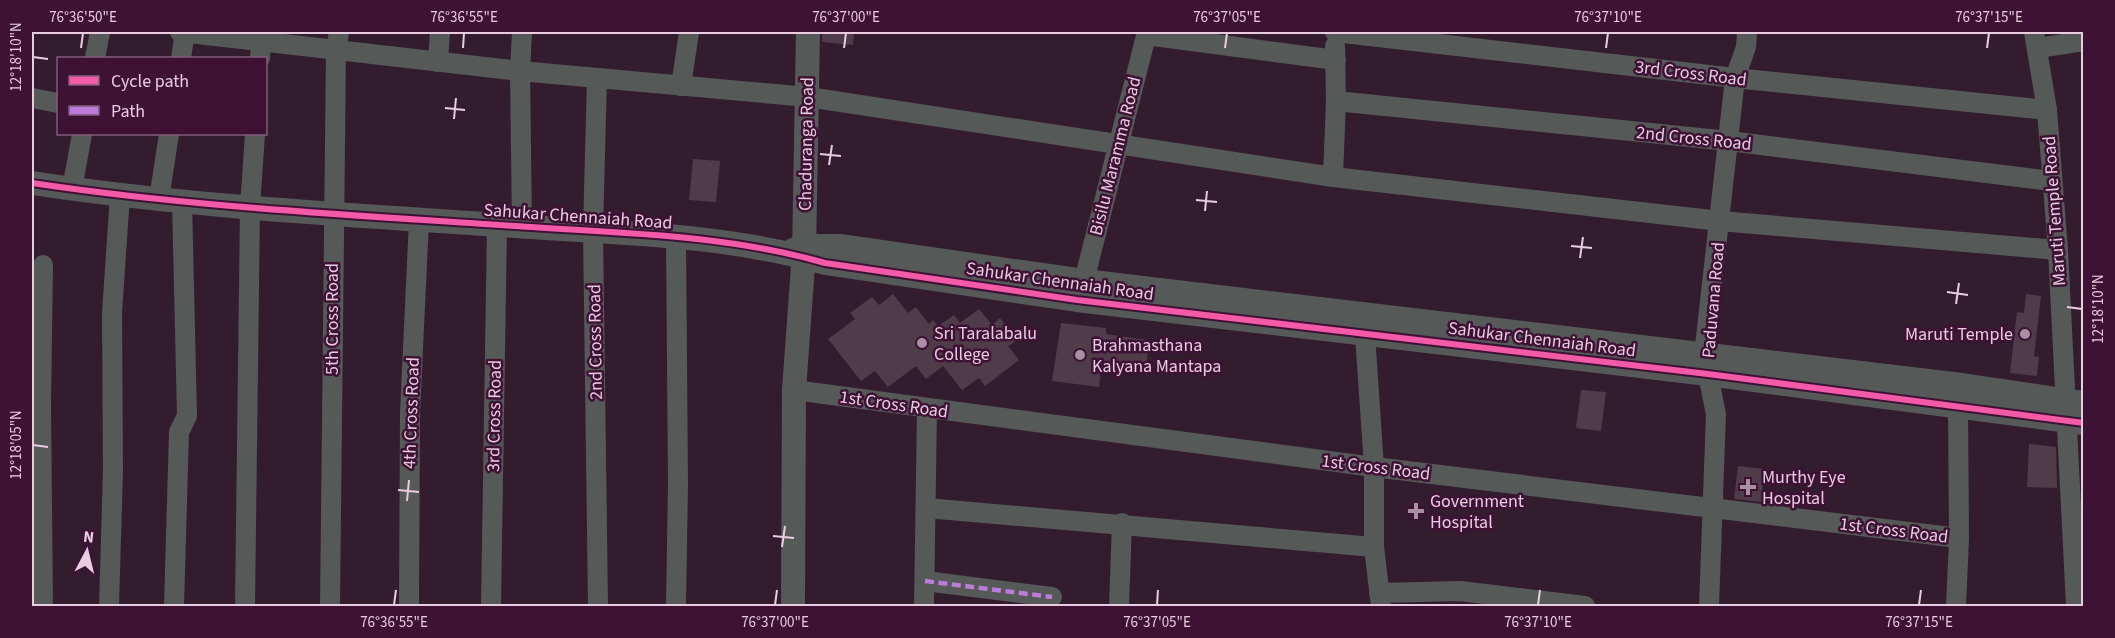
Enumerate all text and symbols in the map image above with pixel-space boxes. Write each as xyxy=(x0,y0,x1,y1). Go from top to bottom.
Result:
text: 76°36'50"E xyxy=(49,7,117,28)
text: 76°36'55"E xyxy=(430,7,498,28)
text: 76°37'00"E xyxy=(812,7,880,28)
text: 76°37'05"E xyxy=(1193,7,1261,28)
text: 76°37'10"E xyxy=(1574,7,1642,28)
text: 76°37'15"E xyxy=(1955,7,2023,28)
text: 12°18'10"N xyxy=(6,22,27,92)
street label: 3rd Cross Road xyxy=(1634,54,1748,93)
legend xyxy=(57,57,267,135)
text: Cycle path xyxy=(111,69,189,94)
street label: Bisilu Maramma Road xyxy=(1084,74,1147,238)
street label: Chaduranga Road xyxy=(793,77,820,211)
text: Path xyxy=(111,99,145,124)
street label: 2nd Cross Road xyxy=(1635,120,1753,157)
street label: Maruti Temple Road xyxy=(2037,135,2072,287)
street label: Sahukar Chennaiah Road xyxy=(483,197,673,236)
street label: Paduvana Road xyxy=(1696,241,1731,359)
street label: Sahukar Chennaiah Road xyxy=(965,256,1155,307)
street label: 5th Cross Road xyxy=(320,263,345,375)
text: 12°18'10"N xyxy=(2088,274,2109,344)
street label: 2nd Cross Road xyxy=(582,284,609,400)
street label: Sahukar Chennaiah Road xyxy=(1447,316,1637,363)
place label: Sri Taralabalu College xyxy=(934,321,1037,367)
place label: Maruti Temple xyxy=(1905,322,2013,347)
marker: Maruti Temple xyxy=(2018,327,2032,341)
place label: Brahmasthana Kalyana Mantapa xyxy=(1092,333,1221,379)
marker: Sri Taralabalu College xyxy=(915,336,929,350)
marker: Brahmasthana Kalyana Mantapa xyxy=(1073,348,1087,362)
street label: 4th Cross Road xyxy=(397,357,426,469)
street label: 3rd Cross Road xyxy=(481,360,508,472)
street label: 1st Cross Road xyxy=(838,385,950,424)
text: 12°18'05"N xyxy=(6,410,27,480)
street label: 1st Cross Road xyxy=(1320,448,1432,487)
place label: Murthy Eye Hospital xyxy=(1762,465,1846,511)
marker: Murthy Eye Hospital xyxy=(1739,478,1757,496)
place label: Government Hospital xyxy=(1430,489,1524,535)
marker: Government Hospital xyxy=(1407,502,1425,520)
street label: 1st Cross Road xyxy=(1838,511,1950,550)
north arrow xyxy=(57,521,117,581)
text: N xyxy=(82,526,95,549)
text: 76°36'55"E xyxy=(360,612,428,633)
text: 76°37'00"E xyxy=(741,612,809,633)
text: 76°37'05"E xyxy=(1123,612,1191,633)
text: 76°37'10"E xyxy=(1504,612,1572,633)
text: 76°37'15"E xyxy=(1885,612,1953,633)

